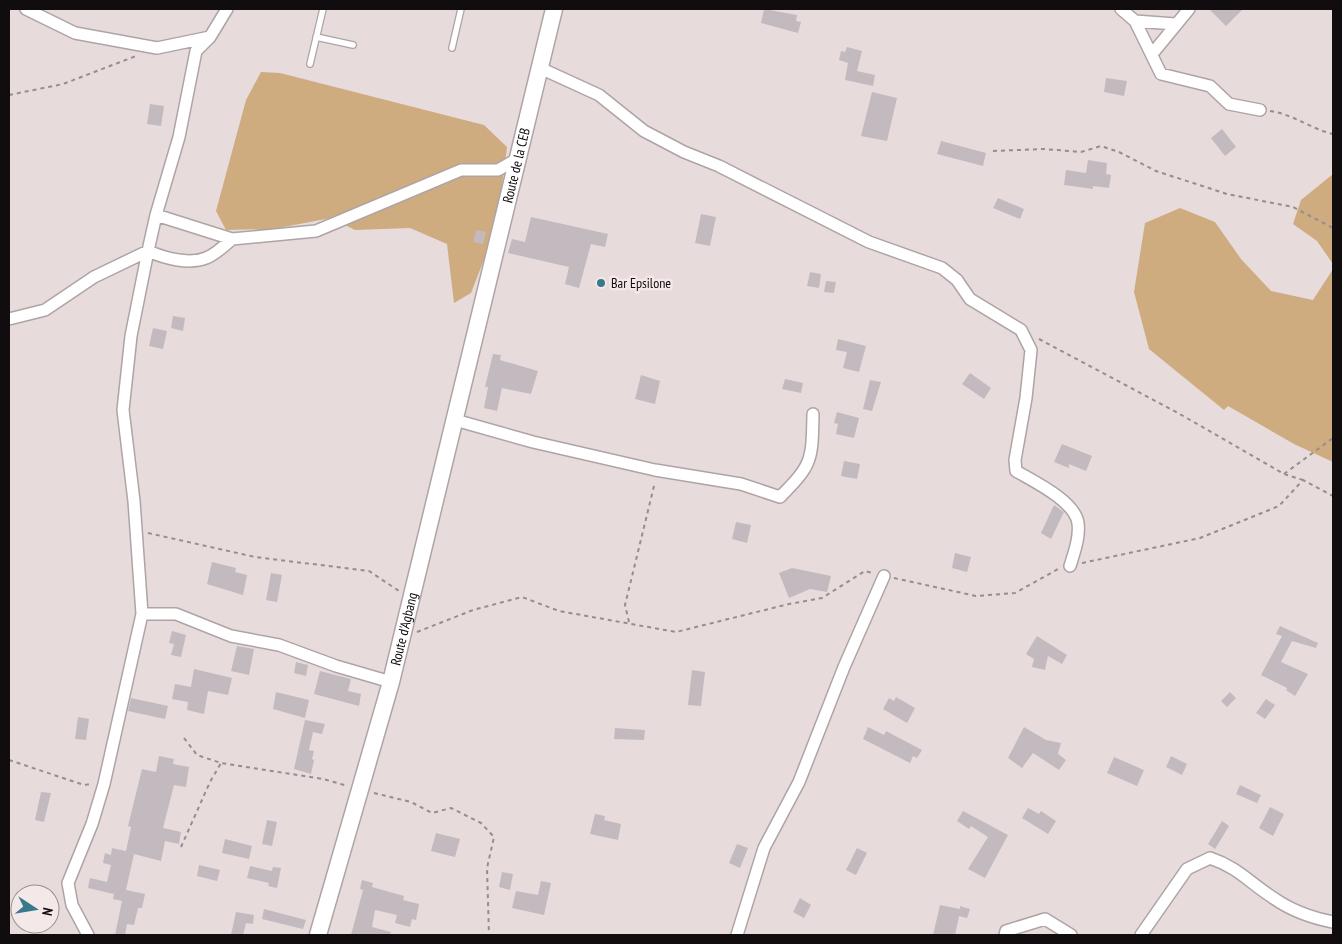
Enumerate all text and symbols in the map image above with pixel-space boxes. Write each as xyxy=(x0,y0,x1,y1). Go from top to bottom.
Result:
street label: Route de la CEB xyxy=(498,126,534,205)
place label: Bar Epsilone xyxy=(611,274,671,292)
marker: Bar Epsilone xyxy=(595,277,607,289)
street label: Route d'Agbang xyxy=(386,591,421,667)
north arrow xyxy=(10,884,60,934)
text: N xyxy=(38,906,57,917)

